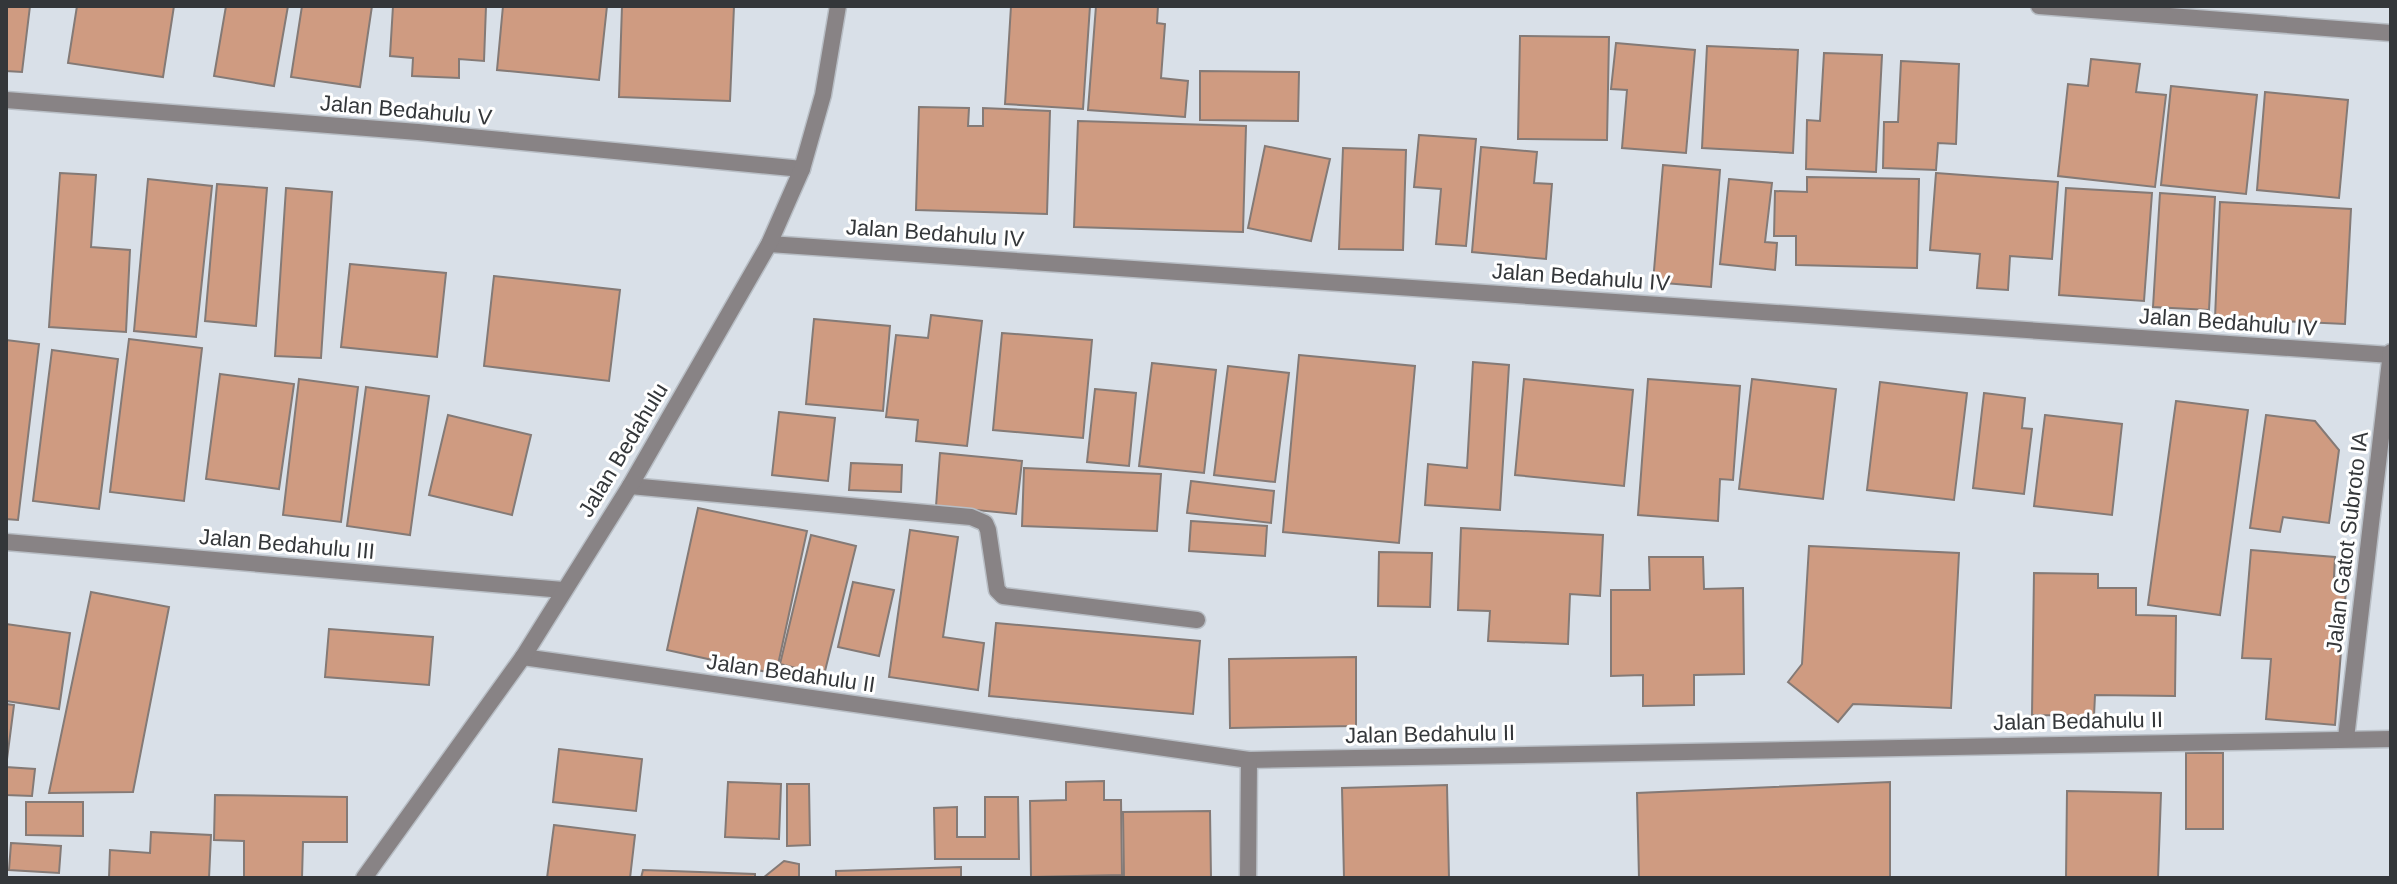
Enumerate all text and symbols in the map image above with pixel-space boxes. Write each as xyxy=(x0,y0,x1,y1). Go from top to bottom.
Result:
street label: Jalan Bedahulu V xyxy=(319,90,493,130)
street label: Jalan Bedahulu IV xyxy=(845,214,1025,252)
street label: Jalan Bedahulu IV xyxy=(1491,258,1671,296)
street label: Jalan Bedahulu IV xyxy=(2138,303,2318,341)
street label: Jalan Bedahulu xyxy=(573,379,673,521)
street label: Jalan Gatot Subroto IA xyxy=(2321,430,2373,654)
street label: Jalan Bedahulu III xyxy=(198,524,376,564)
street label: Jalan Bedahulu II xyxy=(705,649,877,697)
street label: Jalan Bedahulu II xyxy=(1993,707,2163,735)
street label: Jalan Bedahulu II xyxy=(1345,720,1515,748)

